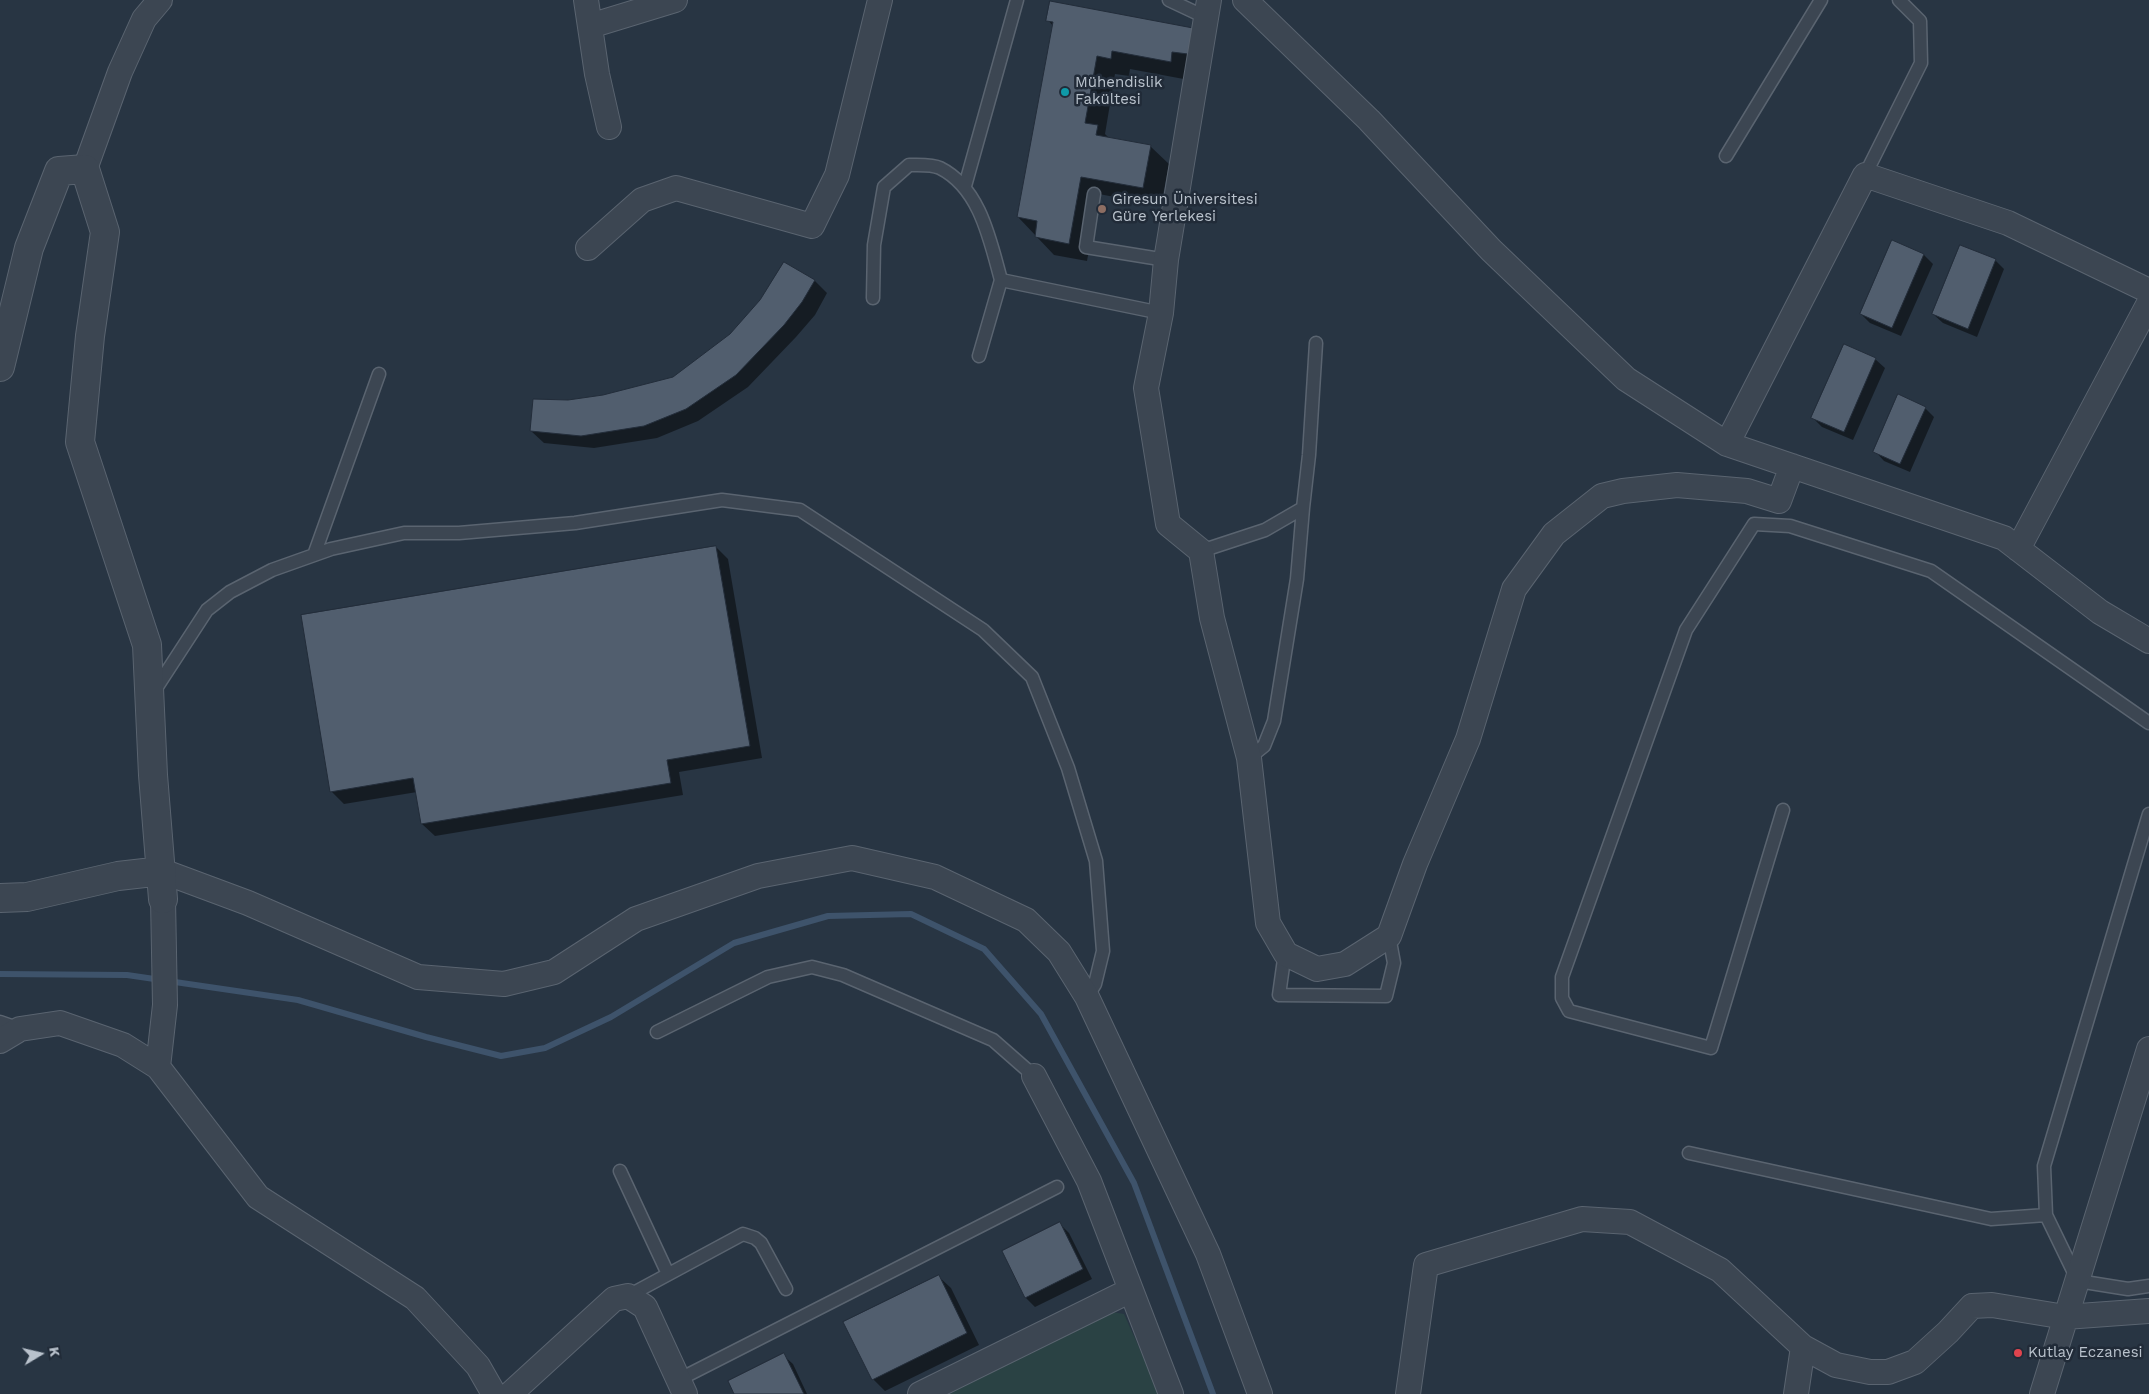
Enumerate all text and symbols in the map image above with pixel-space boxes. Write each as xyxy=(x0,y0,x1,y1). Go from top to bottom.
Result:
place label: Mühendislik Fakültesi xyxy=(1075,74,1163,109)
marker: Mühendislik Fakültesi xyxy=(1059,86,1071,98)
place label: Giresun Üniversitesi Güre Yerlekesi xyxy=(1112,191,1258,226)
marker: Giresun Üniversitesi Güre Yerlekesi xyxy=(1096,203,1108,215)
north arrow xyxy=(15,1329,65,1379)
place label: Kutlay Eczanesi xyxy=(2028,1344,2143,1362)
text: K xyxy=(46,1346,63,1358)
marker: Kutlay Eczanesi xyxy=(2012,1347,2024,1359)

